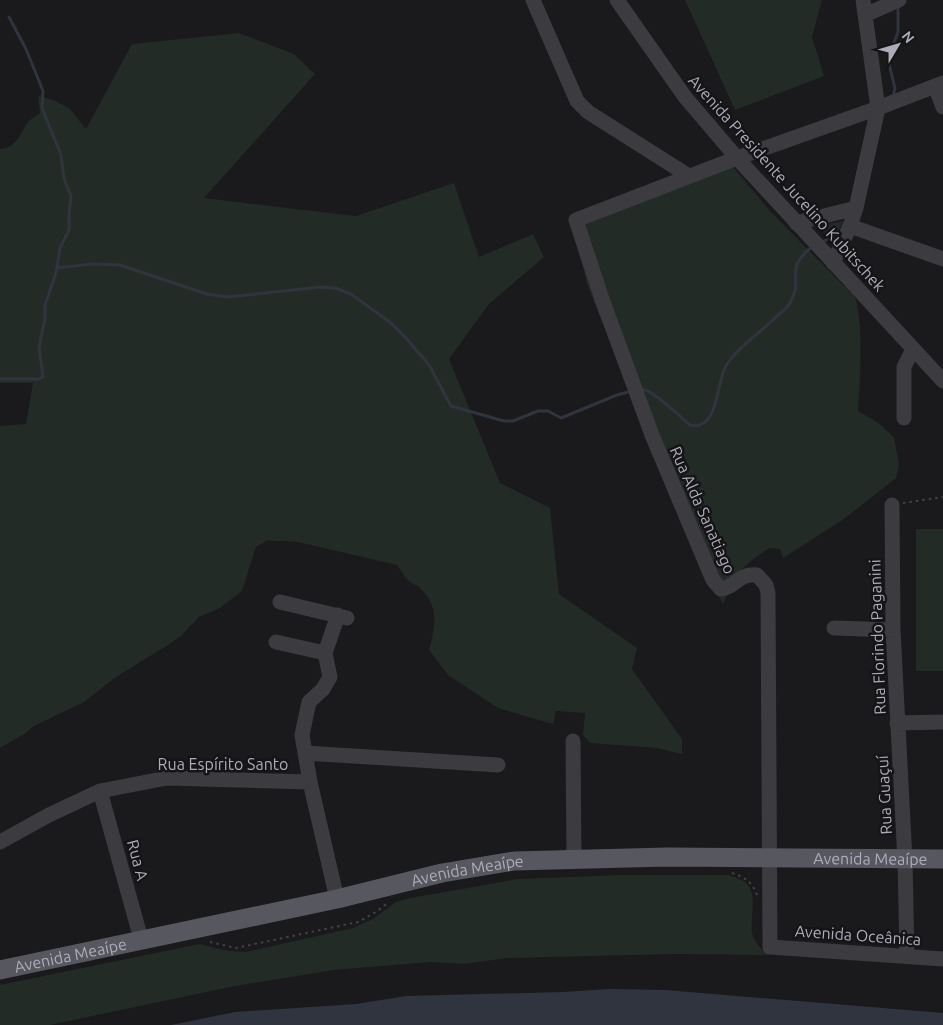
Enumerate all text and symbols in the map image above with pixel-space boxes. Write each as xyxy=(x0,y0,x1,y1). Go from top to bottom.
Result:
north arrow xyxy=(873,20,923,70)
text: N xyxy=(899,28,918,46)
street label: Avenida Presidente Jucelino Kubitschek xyxy=(685,71,889,295)
street label: Rua Alda Sanatiago xyxy=(667,443,739,577)
street label: Rua Florindo Paganini xyxy=(865,559,889,715)
street label: Rua Guaçuí xyxy=(873,754,895,835)
street label: Rua Espírito Santo xyxy=(158,755,288,773)
street label: Rua A xyxy=(124,838,152,883)
street label: Avenida Meaípe xyxy=(813,849,928,868)
street label: Avenida Meaípe xyxy=(409,852,524,889)
street label: Avenida Oceânica xyxy=(794,922,922,948)
street label: Avenida Meaípe xyxy=(13,935,128,976)

